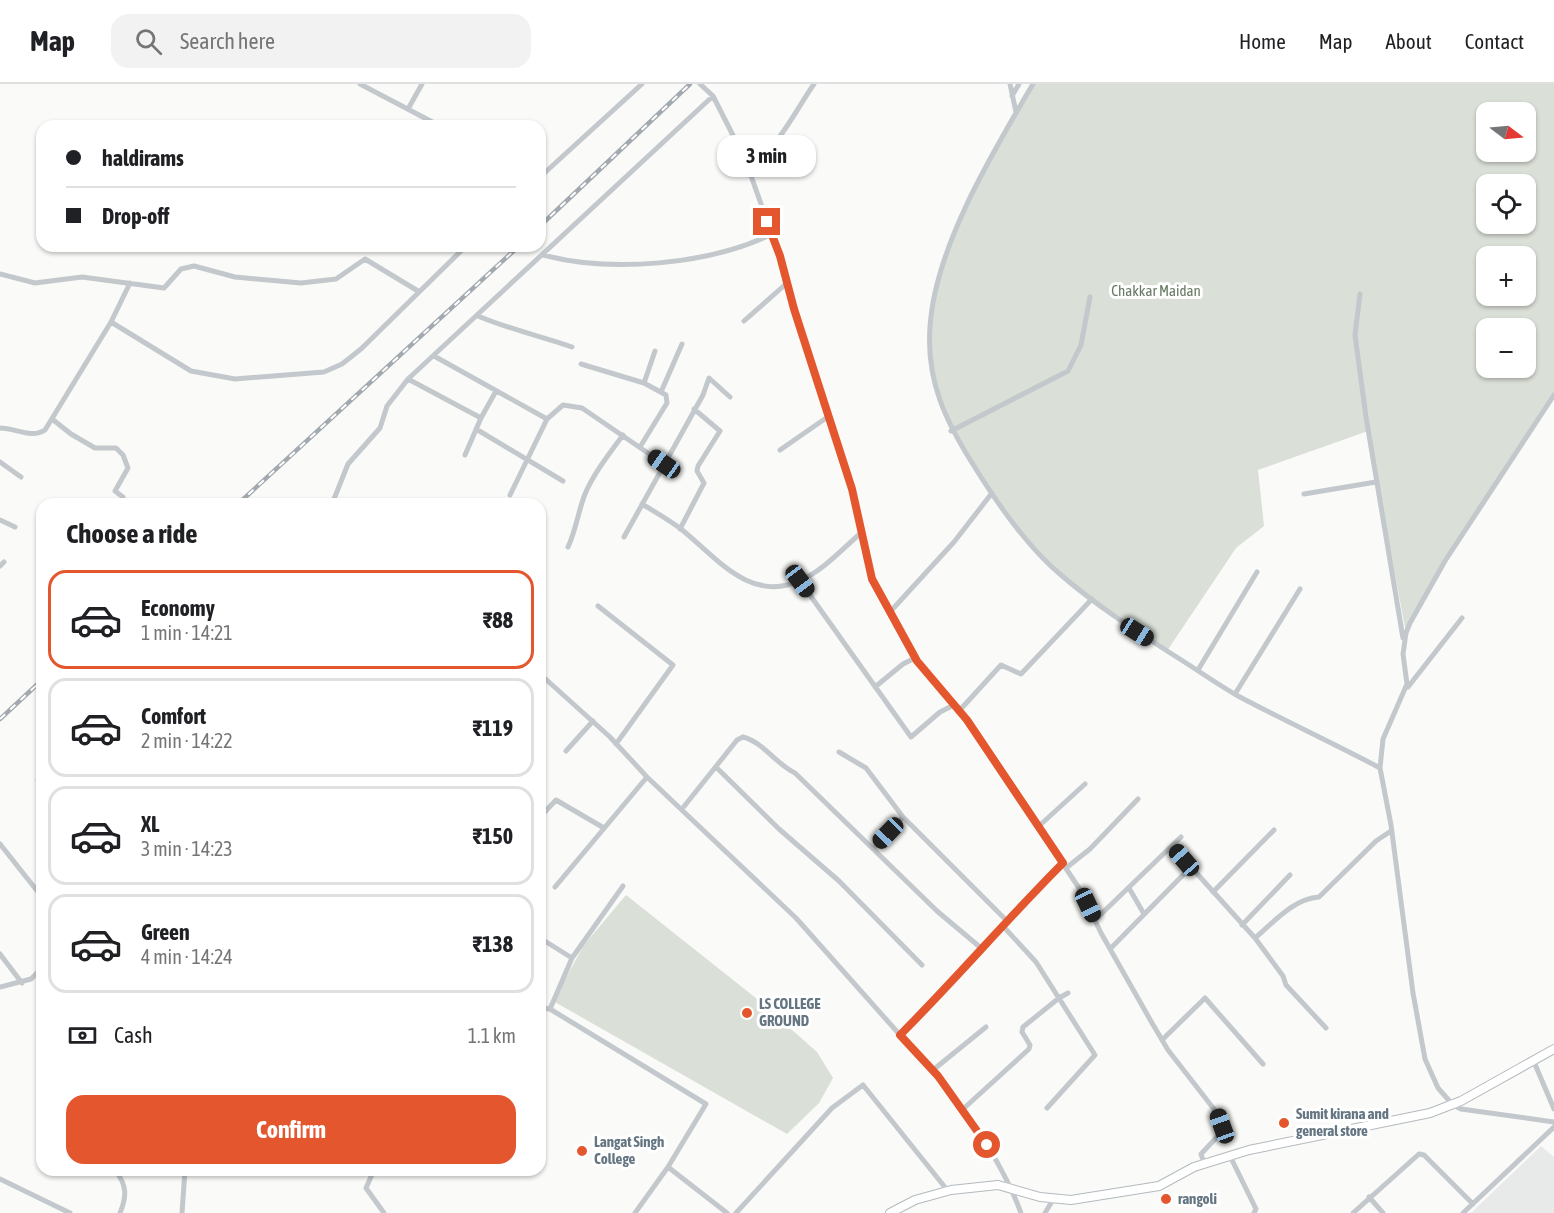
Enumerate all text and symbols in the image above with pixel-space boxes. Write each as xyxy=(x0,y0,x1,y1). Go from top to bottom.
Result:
search box xyxy=(111,14,531,68)
text: Map xyxy=(30,25,75,57)
icon: search xyxy=(132,25,165,58)
text: Search here xyxy=(180,28,275,54)
text: Home xyxy=(1239,29,1286,53)
text: Map xyxy=(1319,29,1353,53)
text: About xyxy=(1386,29,1432,53)
text: Contact xyxy=(1465,29,1524,53)
north arrow xyxy=(1476,102,1536,162)
map controls xyxy=(1476,102,1536,378)
callout: 3 min xyxy=(718,135,816,177)
text: 3 min xyxy=(746,144,787,167)
text: haldirams xyxy=(102,145,184,171)
button: locate xyxy=(1476,174,1536,234)
text: Drop-off xyxy=(102,203,169,229)
route end xyxy=(753,208,780,235)
button: + xyxy=(1476,246,1536,306)
park label: Chakkar Maidan xyxy=(1111,282,1201,299)
button: − xyxy=(1476,318,1536,378)
car xyxy=(644,446,684,482)
text: Choose a ride xyxy=(66,518,198,549)
car xyxy=(782,561,818,601)
icon: car xyxy=(69,593,123,647)
text: Economy xyxy=(141,595,215,621)
text: ₹88 xyxy=(483,607,513,633)
car xyxy=(1117,615,1157,649)
text: 1 min · 14:21 xyxy=(141,621,233,644)
icon: car xyxy=(69,701,123,755)
text: Comfort xyxy=(141,703,206,729)
text: ₹119 xyxy=(473,715,513,741)
text: 2 min · 14:22 xyxy=(141,729,233,752)
icon: car xyxy=(69,809,123,863)
text: XL xyxy=(141,811,159,837)
car xyxy=(869,814,907,852)
text: ₹150 xyxy=(473,823,513,849)
text: 3 min · 14:23 xyxy=(141,837,233,860)
car xyxy=(1165,841,1203,879)
car xyxy=(1072,885,1104,925)
icon: car xyxy=(69,917,123,971)
text: Green xyxy=(141,919,190,945)
text: ₹138 xyxy=(473,931,513,957)
text: 4 min · 14:24 xyxy=(141,945,233,968)
place label: LS COLLEGE GROUND xyxy=(759,995,821,1029)
marker: LS COLLEGE GROUND xyxy=(740,1006,754,1020)
icon: cash xyxy=(66,1019,99,1052)
text: Cash xyxy=(114,1022,153,1048)
text: 1.1 km xyxy=(468,1024,516,1047)
button: Confirm xyxy=(66,1095,516,1164)
place label: Sumit kirana and general store xyxy=(1296,1105,1389,1139)
car xyxy=(1207,1106,1237,1146)
marker: Sumit kirana and general store xyxy=(1277,1116,1291,1130)
route start xyxy=(973,1131,1000,1158)
place label: Langat Singh College xyxy=(594,1133,664,1167)
marker: Langat Singh College xyxy=(575,1144,589,1158)
place label: rangoli xyxy=(1178,1190,1217,1207)
marker: rangoli xyxy=(1159,1192,1173,1206)

